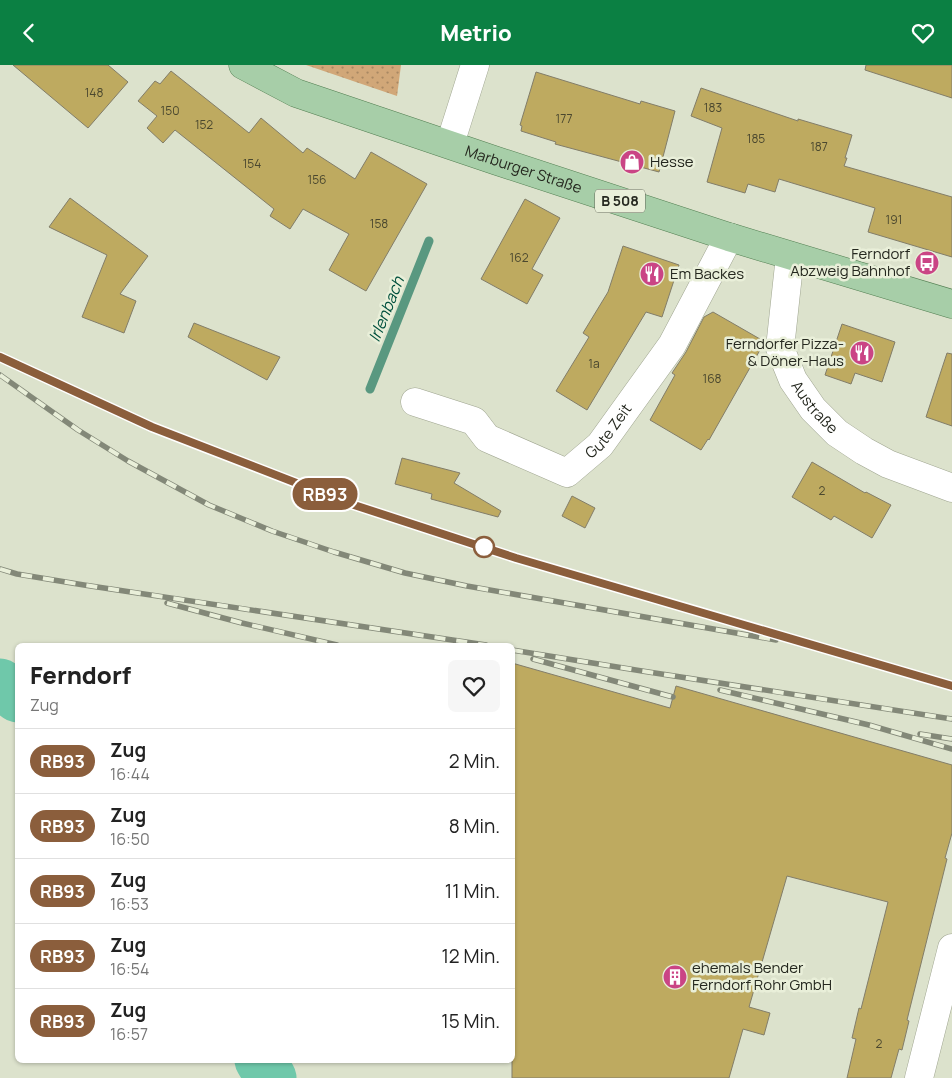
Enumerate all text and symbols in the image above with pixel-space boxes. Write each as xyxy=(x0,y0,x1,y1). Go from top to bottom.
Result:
text: Metrio xyxy=(440,18,512,48)
icon: back xyxy=(15,19,43,47)
icon: heart xyxy=(909,19,937,47)
house number: 148 xyxy=(85,84,103,101)
house number: 183 xyxy=(704,99,722,116)
house number: 150 xyxy=(161,102,179,119)
house number: 177 xyxy=(555,110,573,127)
house number: 152 xyxy=(195,116,213,133)
house number: 185 xyxy=(747,130,765,147)
house number: 187 xyxy=(810,138,828,155)
street label: Marburger Straße xyxy=(462,140,585,198)
shop icon: Hesse xyxy=(619,149,645,175)
place label: Hesse xyxy=(650,151,694,172)
house number: 154 xyxy=(243,155,261,172)
house number: 156 xyxy=(307,171,327,188)
road number: B 508 xyxy=(595,189,645,213)
house number: 191 xyxy=(886,211,902,228)
house number: 158 xyxy=(370,215,388,232)
place label: Ferndorf Abzweig Bahnhof xyxy=(790,243,911,281)
house number: 162 xyxy=(510,249,529,266)
bus stop icon: Ferndorf Abzweig Bahnhof xyxy=(914,250,940,276)
restaurant icon: Em Backes xyxy=(639,261,665,287)
place label: Em Backes xyxy=(670,263,744,284)
water label: Irlenbach xyxy=(363,273,409,345)
place label: Ferndorfer Pizza- & Döner-Haus xyxy=(726,333,844,371)
restaurant icon: Ferndorfer Pizza- & Döner-Haus xyxy=(849,340,875,366)
house number: 1a xyxy=(588,355,600,372)
house number: 168 xyxy=(702,370,722,387)
street label: Austraße xyxy=(787,376,843,438)
street label: Gute Zeit xyxy=(580,399,636,463)
line badge: RB93 xyxy=(290,478,360,510)
text: RB93 xyxy=(303,482,347,506)
house number: 2 xyxy=(819,482,826,499)
unlabelled marker xyxy=(473,536,495,558)
text: Ferndorf xyxy=(30,658,131,691)
button: heart xyxy=(448,660,500,712)
text: Zug xyxy=(30,694,59,716)
text: Zug xyxy=(110,737,146,763)
text: 2 Min. xyxy=(449,748,500,774)
text: RB93 xyxy=(40,749,85,773)
text: 16:44 xyxy=(110,763,150,785)
text: Zug xyxy=(110,802,146,828)
text: 8 Min. xyxy=(449,813,500,839)
text: RB93 xyxy=(40,814,85,838)
text: 16:50 xyxy=(110,828,150,850)
text: Zug xyxy=(110,867,146,893)
text: 11 Min. xyxy=(445,878,500,904)
text: RB93 xyxy=(40,879,85,903)
text: 16:53 xyxy=(110,893,149,915)
text: Zug xyxy=(110,932,146,958)
text: 12 Min. xyxy=(441,943,500,969)
text: RB93 xyxy=(40,944,85,968)
place label: ehemals Bender Ferndorf Rohr GmbH xyxy=(692,957,832,995)
text: 16:54 xyxy=(110,958,150,980)
building icon: ehemals Bender Ferndorf Rohr GmbH xyxy=(662,964,688,990)
text: Zug xyxy=(110,997,146,1023)
text: 15 Min. xyxy=(441,1008,500,1034)
text: RB93 xyxy=(40,1009,85,1033)
text: 16:57 xyxy=(110,1023,148,1045)
house number: 2 xyxy=(876,1035,883,1052)

